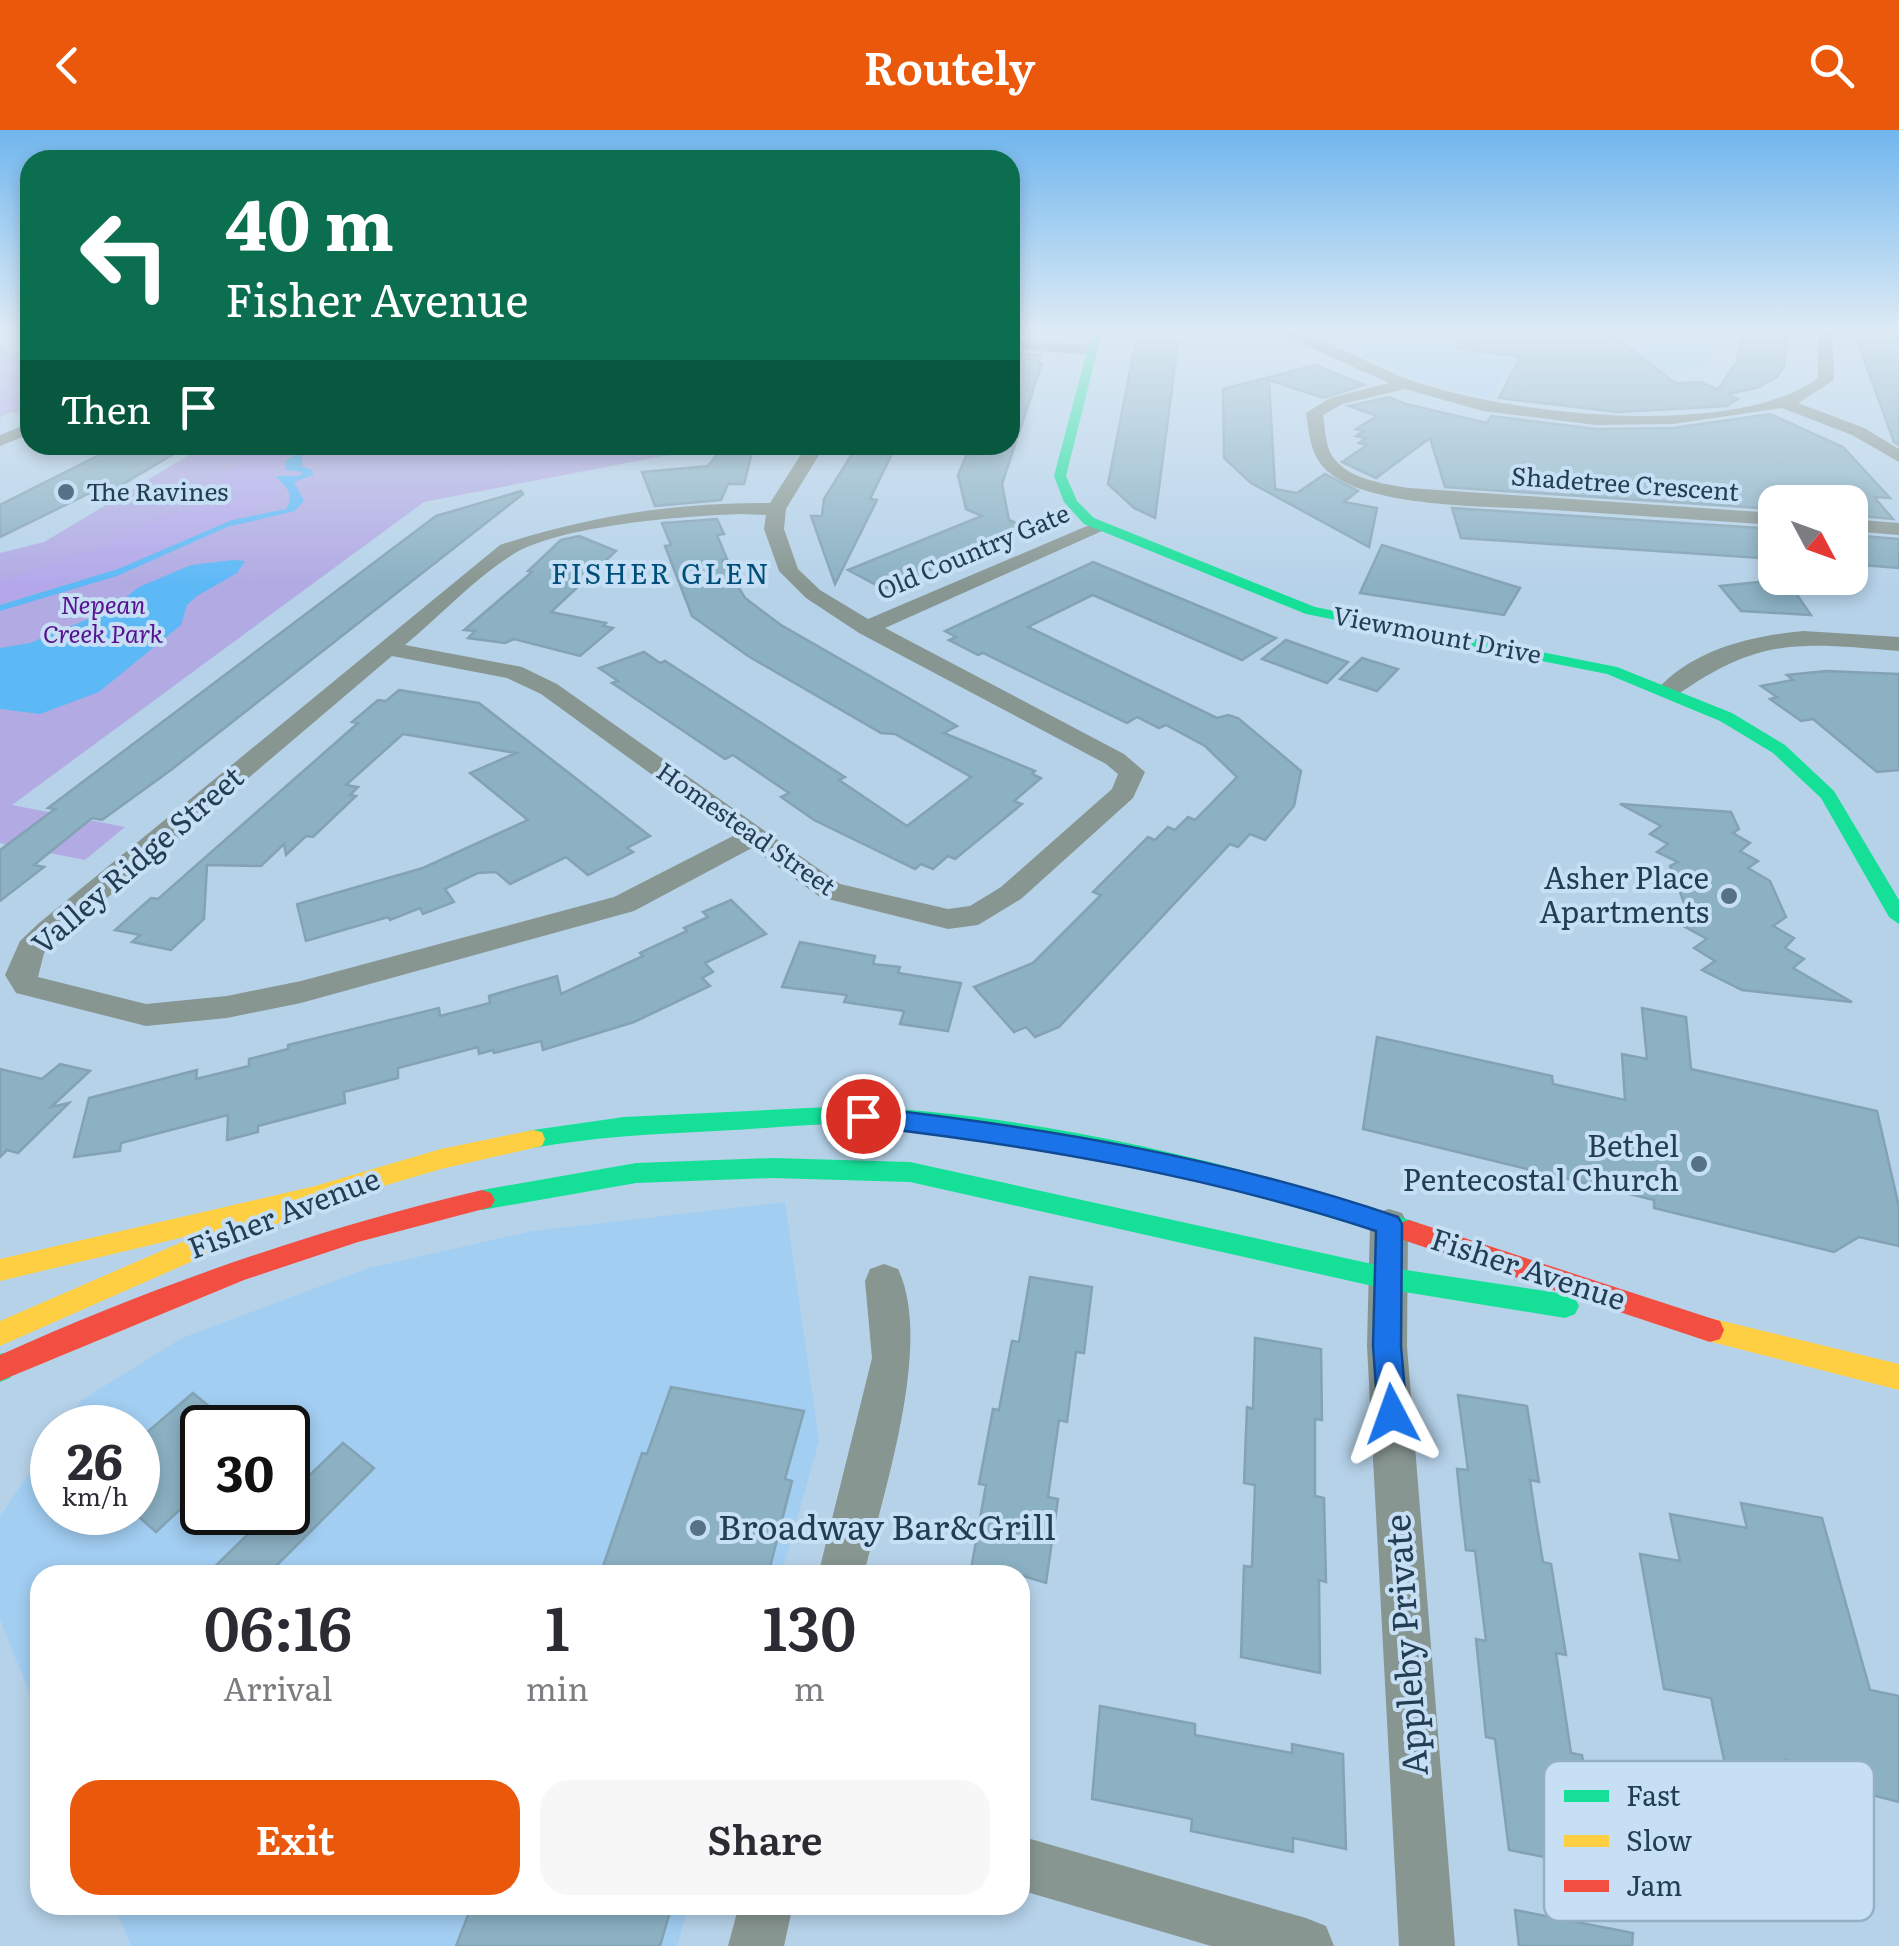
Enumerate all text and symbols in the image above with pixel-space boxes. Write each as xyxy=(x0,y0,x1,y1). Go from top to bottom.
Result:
text: Routely xyxy=(864,32,1035,99)
icon: back xyxy=(40,38,95,93)
icon: search xyxy=(1804,38,1859,93)
text: 40 m xyxy=(225,169,394,273)
icon: left xyxy=(60,190,190,320)
text: Fisher Avenue xyxy=(225,264,528,331)
text: Then xyxy=(60,379,151,436)
icon: arrive xyxy=(171,380,226,435)
street label: Shadetree Crescent xyxy=(1510,456,1740,509)
place label: The Ravines xyxy=(86,472,228,509)
marker: The Ravines xyxy=(55,481,77,503)
north arrow xyxy=(1758,485,1868,595)
map controls xyxy=(1758,485,1868,595)
street label: Old Country Gate xyxy=(870,493,1075,608)
district label: FISHER GLEN xyxy=(551,551,771,593)
park label: Nepean Creek Park xyxy=(43,585,164,651)
street label: Viewmount Drive xyxy=(1330,595,1545,672)
street label: Homestead Street xyxy=(650,752,844,903)
street label: Valley Ridge Street xyxy=(20,754,252,963)
place label: Asher Place Apartments xyxy=(1539,854,1709,932)
marker: Asher Place Apartments xyxy=(1718,885,1740,907)
pin xyxy=(821,1074,906,1159)
icon: arrive xyxy=(836,1089,891,1144)
place label: Bethel Pentecostal Church xyxy=(1403,1122,1679,1200)
marker: Bethel Pentecostal Church xyxy=(1688,1153,1710,1175)
street label: Fisher Avenue xyxy=(181,1154,385,1268)
street label: Fisher Avenue xyxy=(1426,1215,1632,1319)
position arrow xyxy=(1340,1362,1444,1466)
speed limit sign: 30 xyxy=(180,1405,310,1535)
text: 26 xyxy=(67,1421,123,1495)
text: km/h xyxy=(62,1477,128,1514)
place label: Broadway Bar&Grill xyxy=(718,1499,1056,1551)
street label: Appleby Private xyxy=(1369,1513,1439,1778)
marker: Broadway Bar&Grill xyxy=(687,1517,709,1539)
text: 06:16 xyxy=(204,1580,352,1669)
text: 1 xyxy=(545,1580,570,1669)
text: 130 xyxy=(762,1580,856,1669)
text: Arrival xyxy=(223,1663,333,1711)
text: min xyxy=(526,1663,589,1711)
text: m xyxy=(794,1663,825,1711)
legend xyxy=(1544,1761,1874,1921)
text: Fast xyxy=(1626,1773,1681,1815)
button: Exit xyxy=(70,1780,520,1895)
button: Share xyxy=(540,1780,990,1895)
text: Slow xyxy=(1626,1818,1692,1860)
text: Jam xyxy=(1626,1863,1682,1905)

